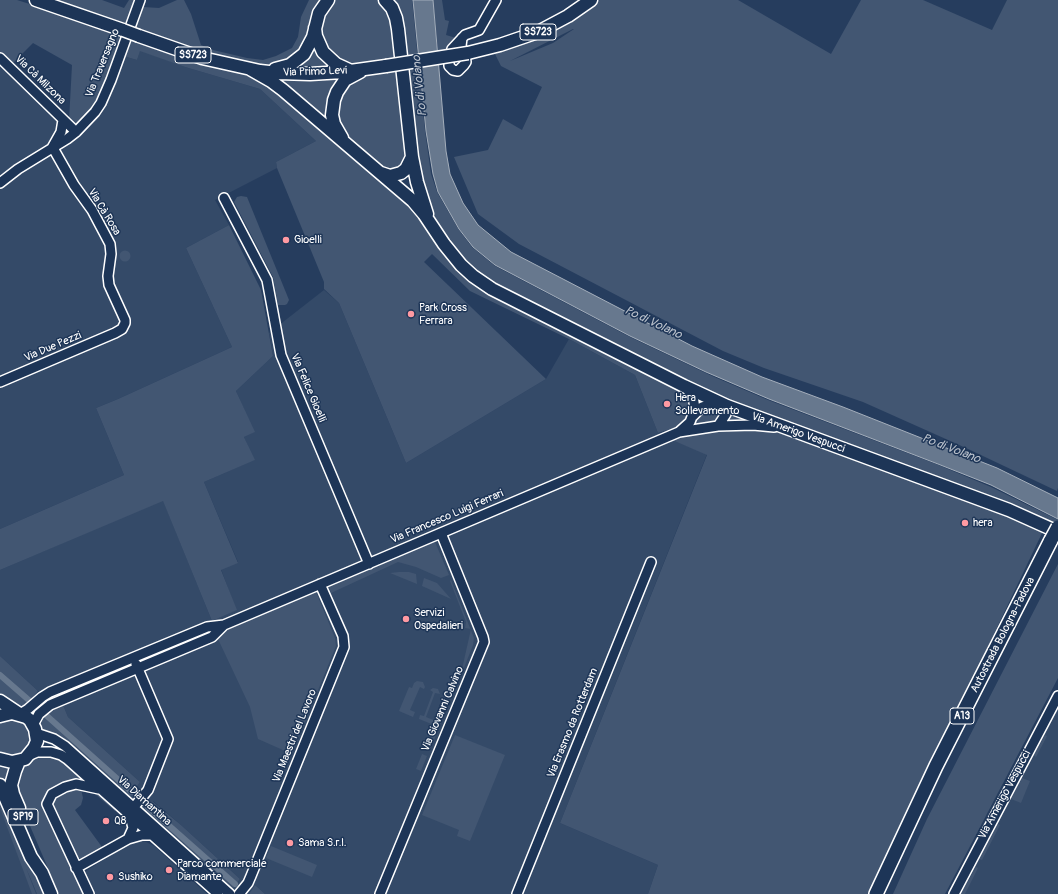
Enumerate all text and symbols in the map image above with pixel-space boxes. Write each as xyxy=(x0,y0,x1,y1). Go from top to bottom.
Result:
road number: SS723 xyxy=(520,24,556,40)
street label: Via Traversagno xyxy=(83,27,123,99)
road number: SS723 xyxy=(175,47,211,63)
street label: Via Cà Milzona xyxy=(12,52,68,108)
water label: Po di Volano xyxy=(410,55,430,117)
street label: Via Primo Levi xyxy=(283,64,347,80)
street label: Via Cà Rosa xyxy=(85,186,123,238)
place label: Gioelli xyxy=(294,233,322,247)
marker: Gioelli xyxy=(281,235,291,245)
place label: Park Cross Ferrara xyxy=(419,301,467,327)
water label: Po di Volano xyxy=(622,303,684,343)
marker: Park Cross Ferrara xyxy=(406,309,416,319)
street label: Via Due Pezzi xyxy=(22,329,84,365)
street label: Via Felice Gioelli xyxy=(288,352,328,424)
place label: Hera Sollevamento xyxy=(675,391,739,417)
marker: Hera Sollevamento xyxy=(662,399,672,409)
street label: Via Amerigo Vespucci xyxy=(749,410,847,456)
water label: Po di Volano xyxy=(920,431,982,467)
street label: Via Francesco Luigi Ferrari xyxy=(388,487,506,547)
place label: hera xyxy=(973,516,993,530)
marker: hera xyxy=(960,518,970,528)
street label: Autostrada Bologna-Padova xyxy=(968,575,1038,695)
place label: Servizi Ospedalieri xyxy=(414,606,463,632)
marker: Servizi Ospedalieri xyxy=(401,614,411,624)
street label: Via Giovanni Calvino xyxy=(419,664,467,754)
street label: Via Erasmo da Rotterdam xyxy=(545,666,601,780)
street label: Via Maestri del Lavoro xyxy=(270,687,320,785)
road number: A13 xyxy=(950,708,974,724)
street label: Via Amerigo Vespucci xyxy=(976,748,1034,842)
street label: Via Diamantina xyxy=(114,773,174,829)
road number: SP19 xyxy=(8,809,38,825)
place label: Q8 xyxy=(114,814,126,828)
marker: Q8 xyxy=(101,816,111,826)
place label: Sama S.r.l. xyxy=(298,836,346,850)
marker: Sama S.r.l. xyxy=(285,838,295,848)
place label: Parco commerciale Diamante xyxy=(177,857,266,883)
marker: Parco commerciale Diamante xyxy=(164,865,174,875)
place label: Sushiko xyxy=(118,870,153,884)
marker: Sushiko xyxy=(105,872,115,882)

